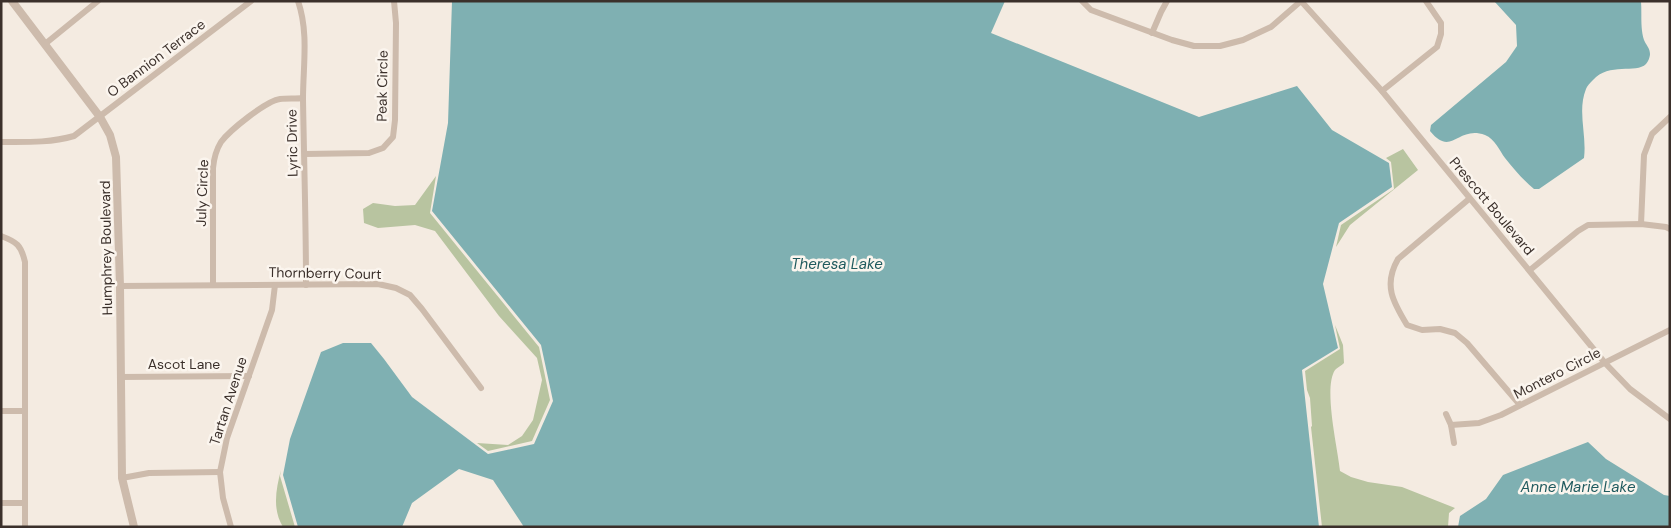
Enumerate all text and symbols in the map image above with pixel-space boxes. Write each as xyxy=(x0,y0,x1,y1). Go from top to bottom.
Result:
street label: O Bannion Terrace xyxy=(103,15,209,101)
street label: Peak Circle xyxy=(372,50,392,122)
street label: Lyric Drive xyxy=(282,109,302,177)
street label: Prescott Boulevard xyxy=(1446,153,1538,259)
street label: July Circle xyxy=(192,159,212,227)
street label: Humphrey Boulevard xyxy=(96,180,116,316)
water label: Theresa Lake xyxy=(791,254,883,274)
street label: Thornberry Court xyxy=(268,263,382,283)
street label: Montero Circle xyxy=(1510,343,1604,403)
street label: Tartan Avenue xyxy=(205,354,251,448)
street label: Ascot Lane xyxy=(148,355,220,373)
water label: Anne Marie Lake xyxy=(1520,477,1636,497)

